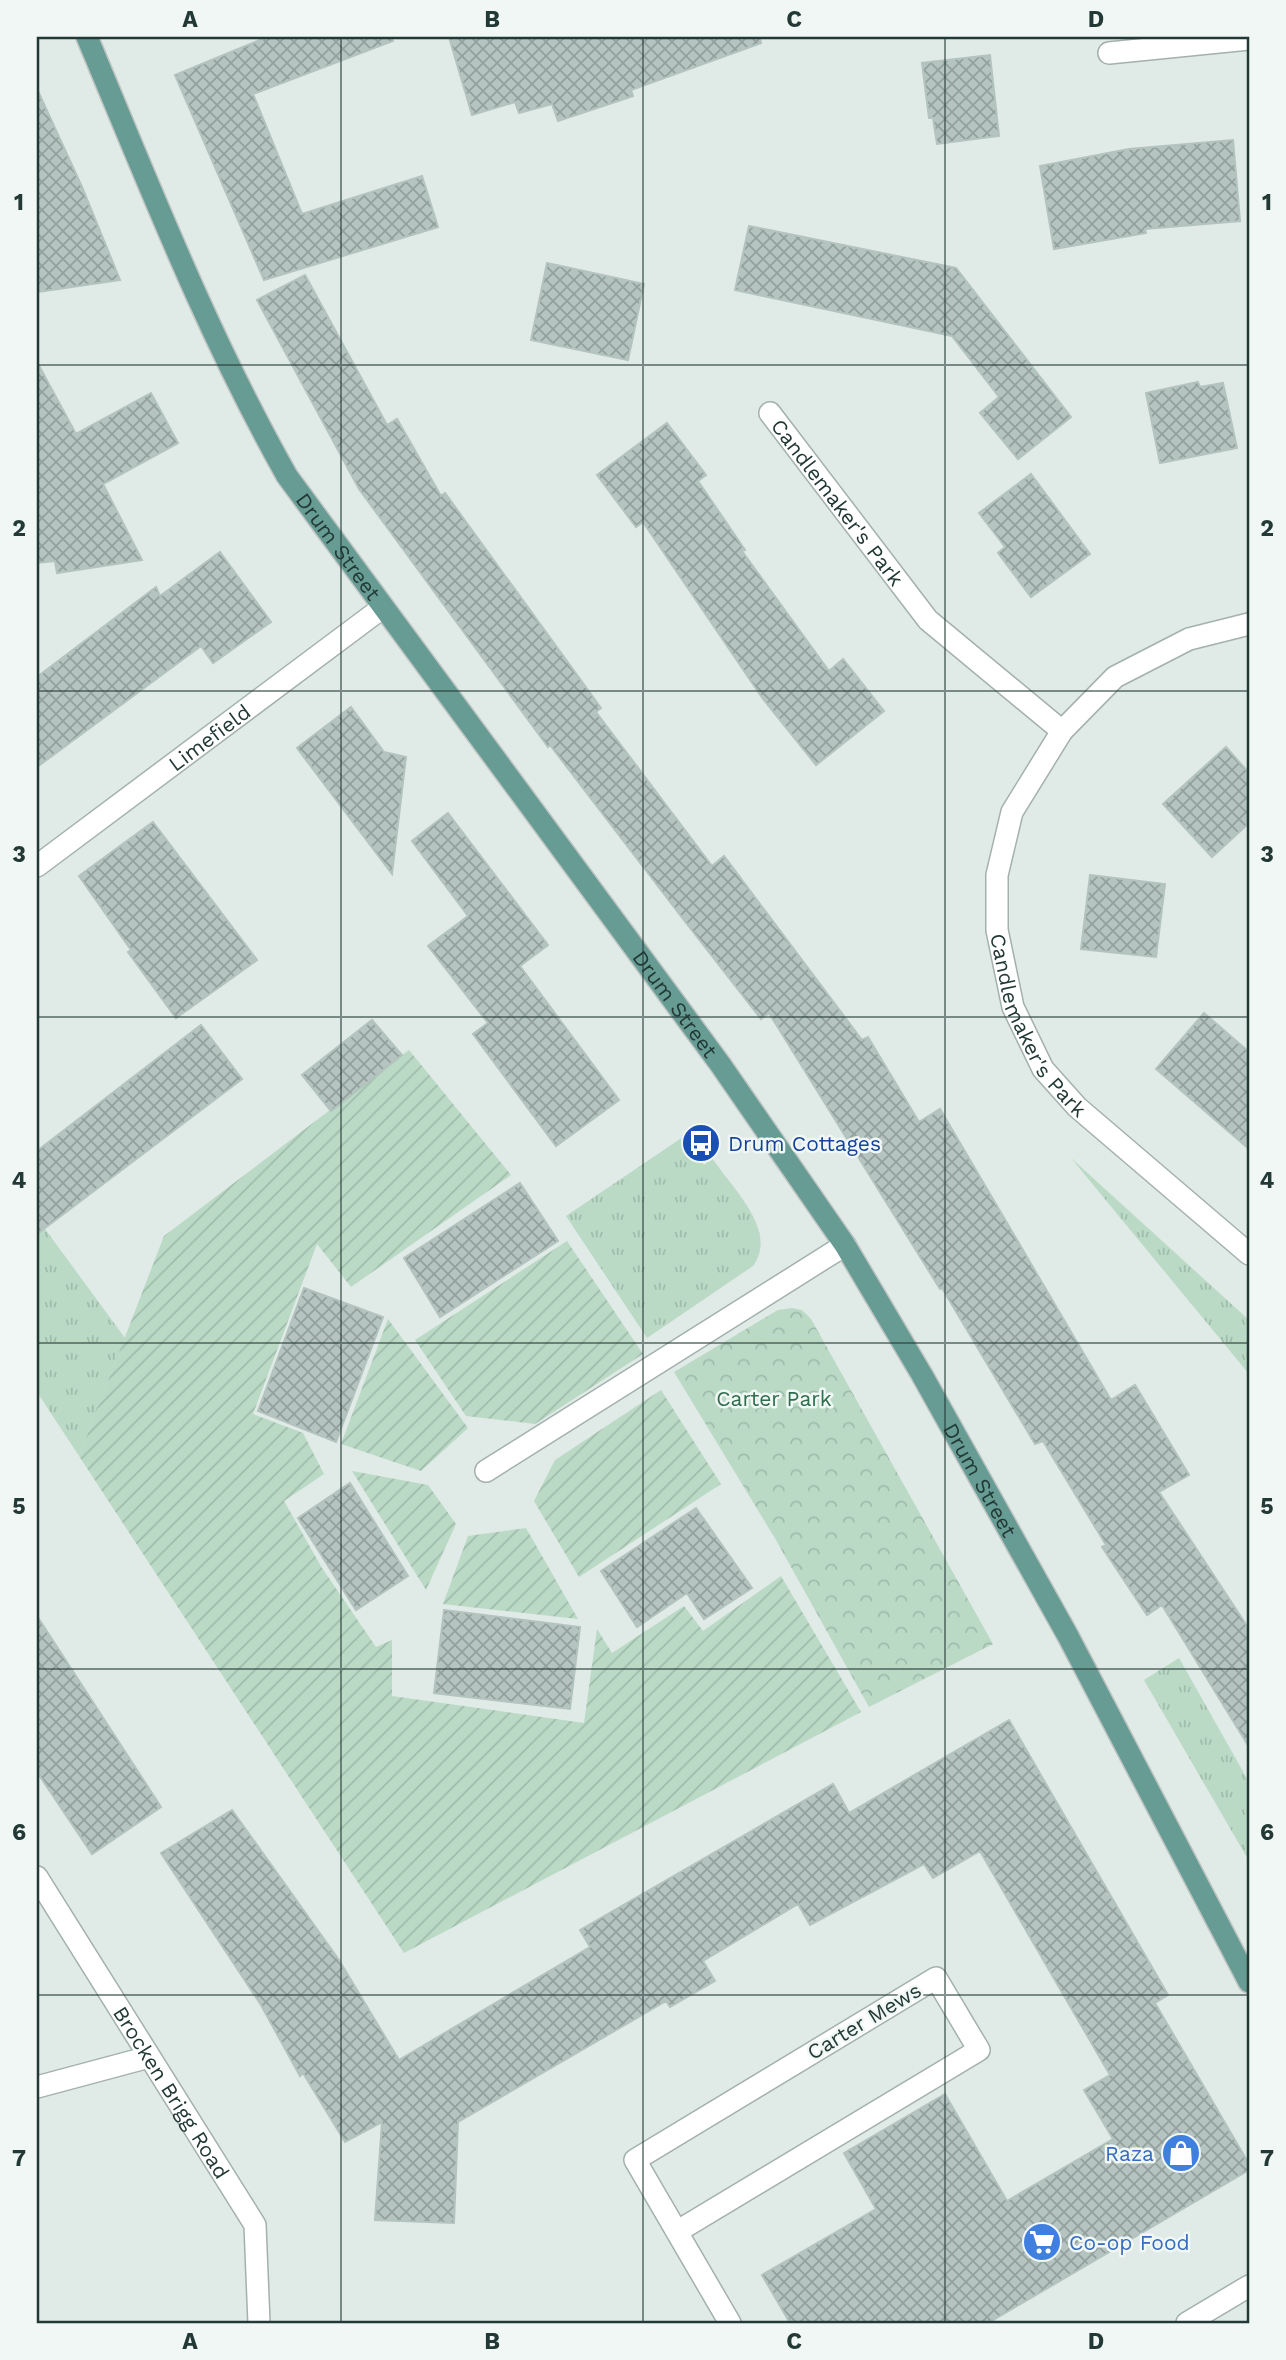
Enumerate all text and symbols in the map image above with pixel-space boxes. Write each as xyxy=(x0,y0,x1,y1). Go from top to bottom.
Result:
text: A xyxy=(182,6,198,33)
text: B xyxy=(484,6,500,33)
text: C xyxy=(786,6,802,33)
text: D xyxy=(1088,6,1104,33)
text: 1 xyxy=(14,189,24,216)
text: 1 xyxy=(1262,189,1272,216)
street label: Candlemaker's Park xyxy=(766,414,910,590)
street label: Drum Street xyxy=(291,488,387,605)
text: 2 xyxy=(12,515,26,542)
text: 2 xyxy=(1260,515,1274,542)
street label: Limefield xyxy=(163,699,255,776)
text: 3 xyxy=(12,841,26,868)
text: 3 xyxy=(1260,841,1274,868)
street label: Candlemaker's Park xyxy=(986,931,1092,1122)
street label: Drum Street xyxy=(628,945,723,1062)
bus stop icon: Drum Cottages xyxy=(680,1122,722,1164)
place label: Drum Cottages xyxy=(728,1131,881,1156)
text: 4 xyxy=(12,1167,27,1194)
text: 4 xyxy=(1260,1167,1275,1194)
park label: Carter Park xyxy=(716,1386,832,1411)
street label: Drum Street xyxy=(939,1418,1023,1541)
text: 5 xyxy=(12,1493,26,1520)
text: 5 xyxy=(1260,1493,1274,1520)
text: 6 xyxy=(12,1819,26,1846)
text: 6 xyxy=(1260,1819,1274,1846)
street label: Carter Mews xyxy=(803,1977,925,2065)
street label: Brocken Brigg Road xyxy=(108,2001,235,2183)
shop icon: Raza xyxy=(1160,2132,1202,2174)
place label: Raza xyxy=(1105,2141,1154,2166)
text: 7 xyxy=(12,2145,26,2172)
text: 7 xyxy=(1260,2145,1274,2172)
supermarket icon: Co-op Food xyxy=(1021,2221,1063,2263)
place label: Co-op Food xyxy=(1069,2230,1190,2255)
text: A xyxy=(182,2328,198,2355)
text: B xyxy=(484,2328,500,2355)
text: C xyxy=(786,2328,802,2355)
text: D xyxy=(1088,2328,1104,2355)

